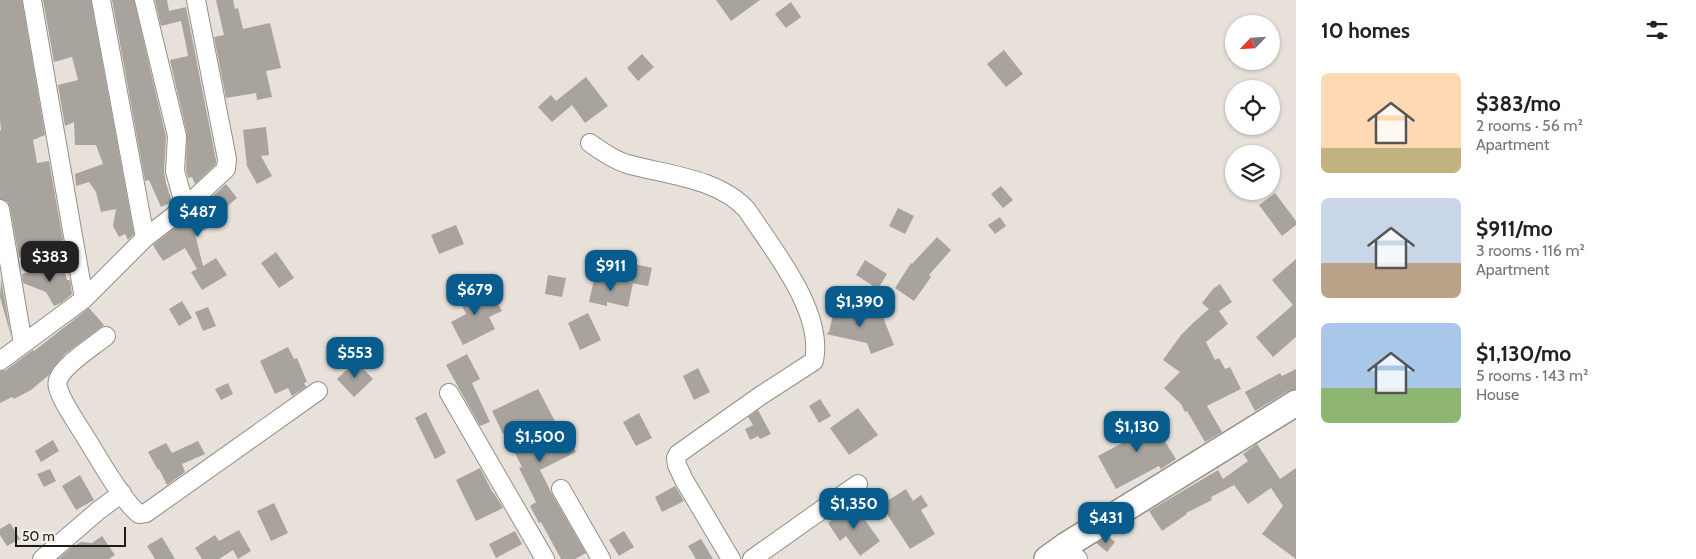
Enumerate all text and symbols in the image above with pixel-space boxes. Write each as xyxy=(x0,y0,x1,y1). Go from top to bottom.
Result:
north arrow xyxy=(1225,15,1280,70)
map controls xyxy=(1225,15,1280,200)
icon: filters xyxy=(1643,16,1671,44)
text: 10 homes xyxy=(1321,18,1410,43)
button: locate xyxy=(1225,80,1280,135)
text: $383/mo xyxy=(1476,91,1561,116)
icon: home xyxy=(1361,93,1421,153)
text: 2 rooms · 56 m² xyxy=(1476,116,1583,135)
text: Apartment xyxy=(1476,135,1549,154)
button: layers xyxy=(1225,145,1280,200)
pin: $487 xyxy=(168,196,228,238)
text: $487 xyxy=(179,202,217,221)
text: $911/mo xyxy=(1476,216,1553,241)
icon: home xyxy=(1361,218,1421,278)
pin: $383 xyxy=(20,240,80,283)
text: 3 rooms · 116 m² xyxy=(1476,241,1585,260)
text: $383 xyxy=(32,247,68,266)
pin: $911 xyxy=(581,250,641,292)
text: $911 xyxy=(596,256,626,275)
text: Apartment xyxy=(1476,260,1549,279)
pin: $679 xyxy=(445,274,505,316)
text: $679 xyxy=(457,280,493,299)
pin: $1,390 xyxy=(819,286,901,328)
text: $1,390 xyxy=(836,292,884,311)
pin: $553 xyxy=(325,336,385,379)
text: $1,130/mo xyxy=(1476,341,1571,366)
text: $553 xyxy=(337,343,373,362)
icon: home xyxy=(1361,343,1421,403)
text: 5 rooms · 143 m² xyxy=(1476,366,1588,385)
text: House xyxy=(1476,385,1519,404)
pin: $1,130 xyxy=(1096,410,1178,453)
text: $1,130 xyxy=(1115,417,1159,436)
pin: $1,500 xyxy=(499,420,581,463)
text: $1,500 xyxy=(515,427,565,446)
pin: $1,350 xyxy=(813,488,895,530)
text: $1,350 xyxy=(830,494,878,513)
pin: $431 xyxy=(1076,502,1136,544)
text: $431 xyxy=(1089,508,1123,527)
scale bar xyxy=(15,524,126,547)
text: 50 m xyxy=(22,527,55,545)

